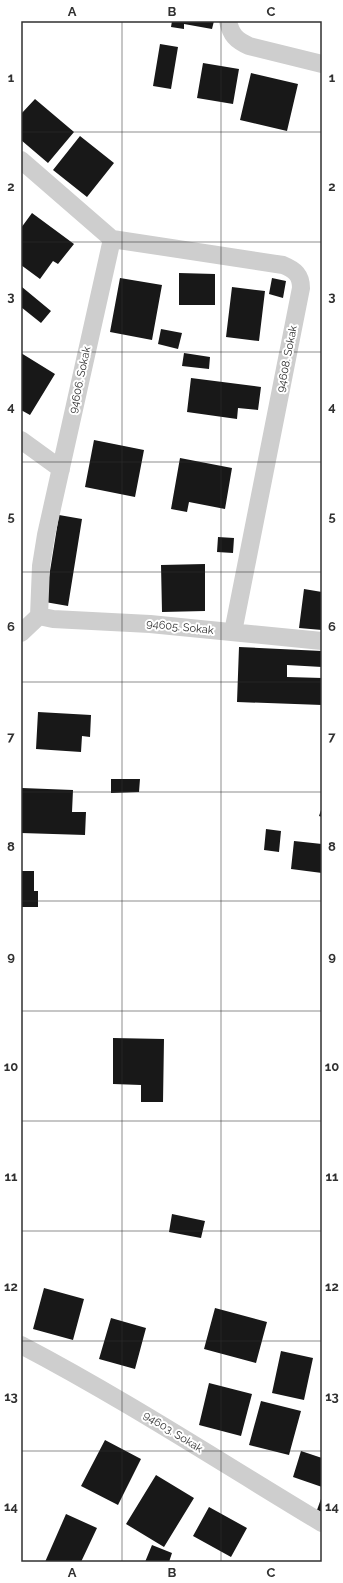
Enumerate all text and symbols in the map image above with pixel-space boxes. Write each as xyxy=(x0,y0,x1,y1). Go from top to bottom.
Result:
text: A xyxy=(68,4,77,19)
text: B xyxy=(168,4,177,19)
text: C xyxy=(267,4,276,19)
text: 1 xyxy=(8,70,15,85)
text: 1 xyxy=(329,70,336,85)
text: 2 xyxy=(7,179,15,194)
text: 2 xyxy=(328,179,336,194)
text: 3 xyxy=(7,289,15,304)
text: 3 xyxy=(328,289,336,304)
street label: 94608. Sokak xyxy=(274,324,300,394)
street label: 94606. Sokak xyxy=(67,345,93,415)
text: 4 xyxy=(7,399,15,414)
text: 4 xyxy=(328,399,336,414)
text: 5 xyxy=(7,509,15,524)
text: 5 xyxy=(328,509,336,524)
street label: 94605. Sokak xyxy=(146,617,214,637)
text: 6 xyxy=(7,619,15,634)
text: 6 xyxy=(328,619,336,634)
text: 7 xyxy=(7,729,15,744)
text: 7 xyxy=(328,729,336,744)
text: 8 xyxy=(7,839,15,854)
text: 8 xyxy=(328,839,336,854)
text: 9 xyxy=(7,949,15,964)
text: 9 xyxy=(328,949,336,964)
text: 10 xyxy=(4,1059,18,1074)
text: 10 xyxy=(325,1059,339,1074)
text: 11 xyxy=(5,1169,18,1184)
text: 11 xyxy=(326,1169,339,1184)
text: 12 xyxy=(4,1279,18,1294)
text: 12 xyxy=(325,1279,339,1294)
text: 13 xyxy=(4,1389,18,1404)
text: 13 xyxy=(325,1389,339,1404)
street label: 94603. Sokak xyxy=(141,1409,205,1455)
text: 14 xyxy=(4,1499,18,1514)
text: 14 xyxy=(325,1499,339,1514)
text: A xyxy=(68,1565,77,1580)
text: B xyxy=(168,1565,177,1580)
text: C xyxy=(267,1565,276,1580)

